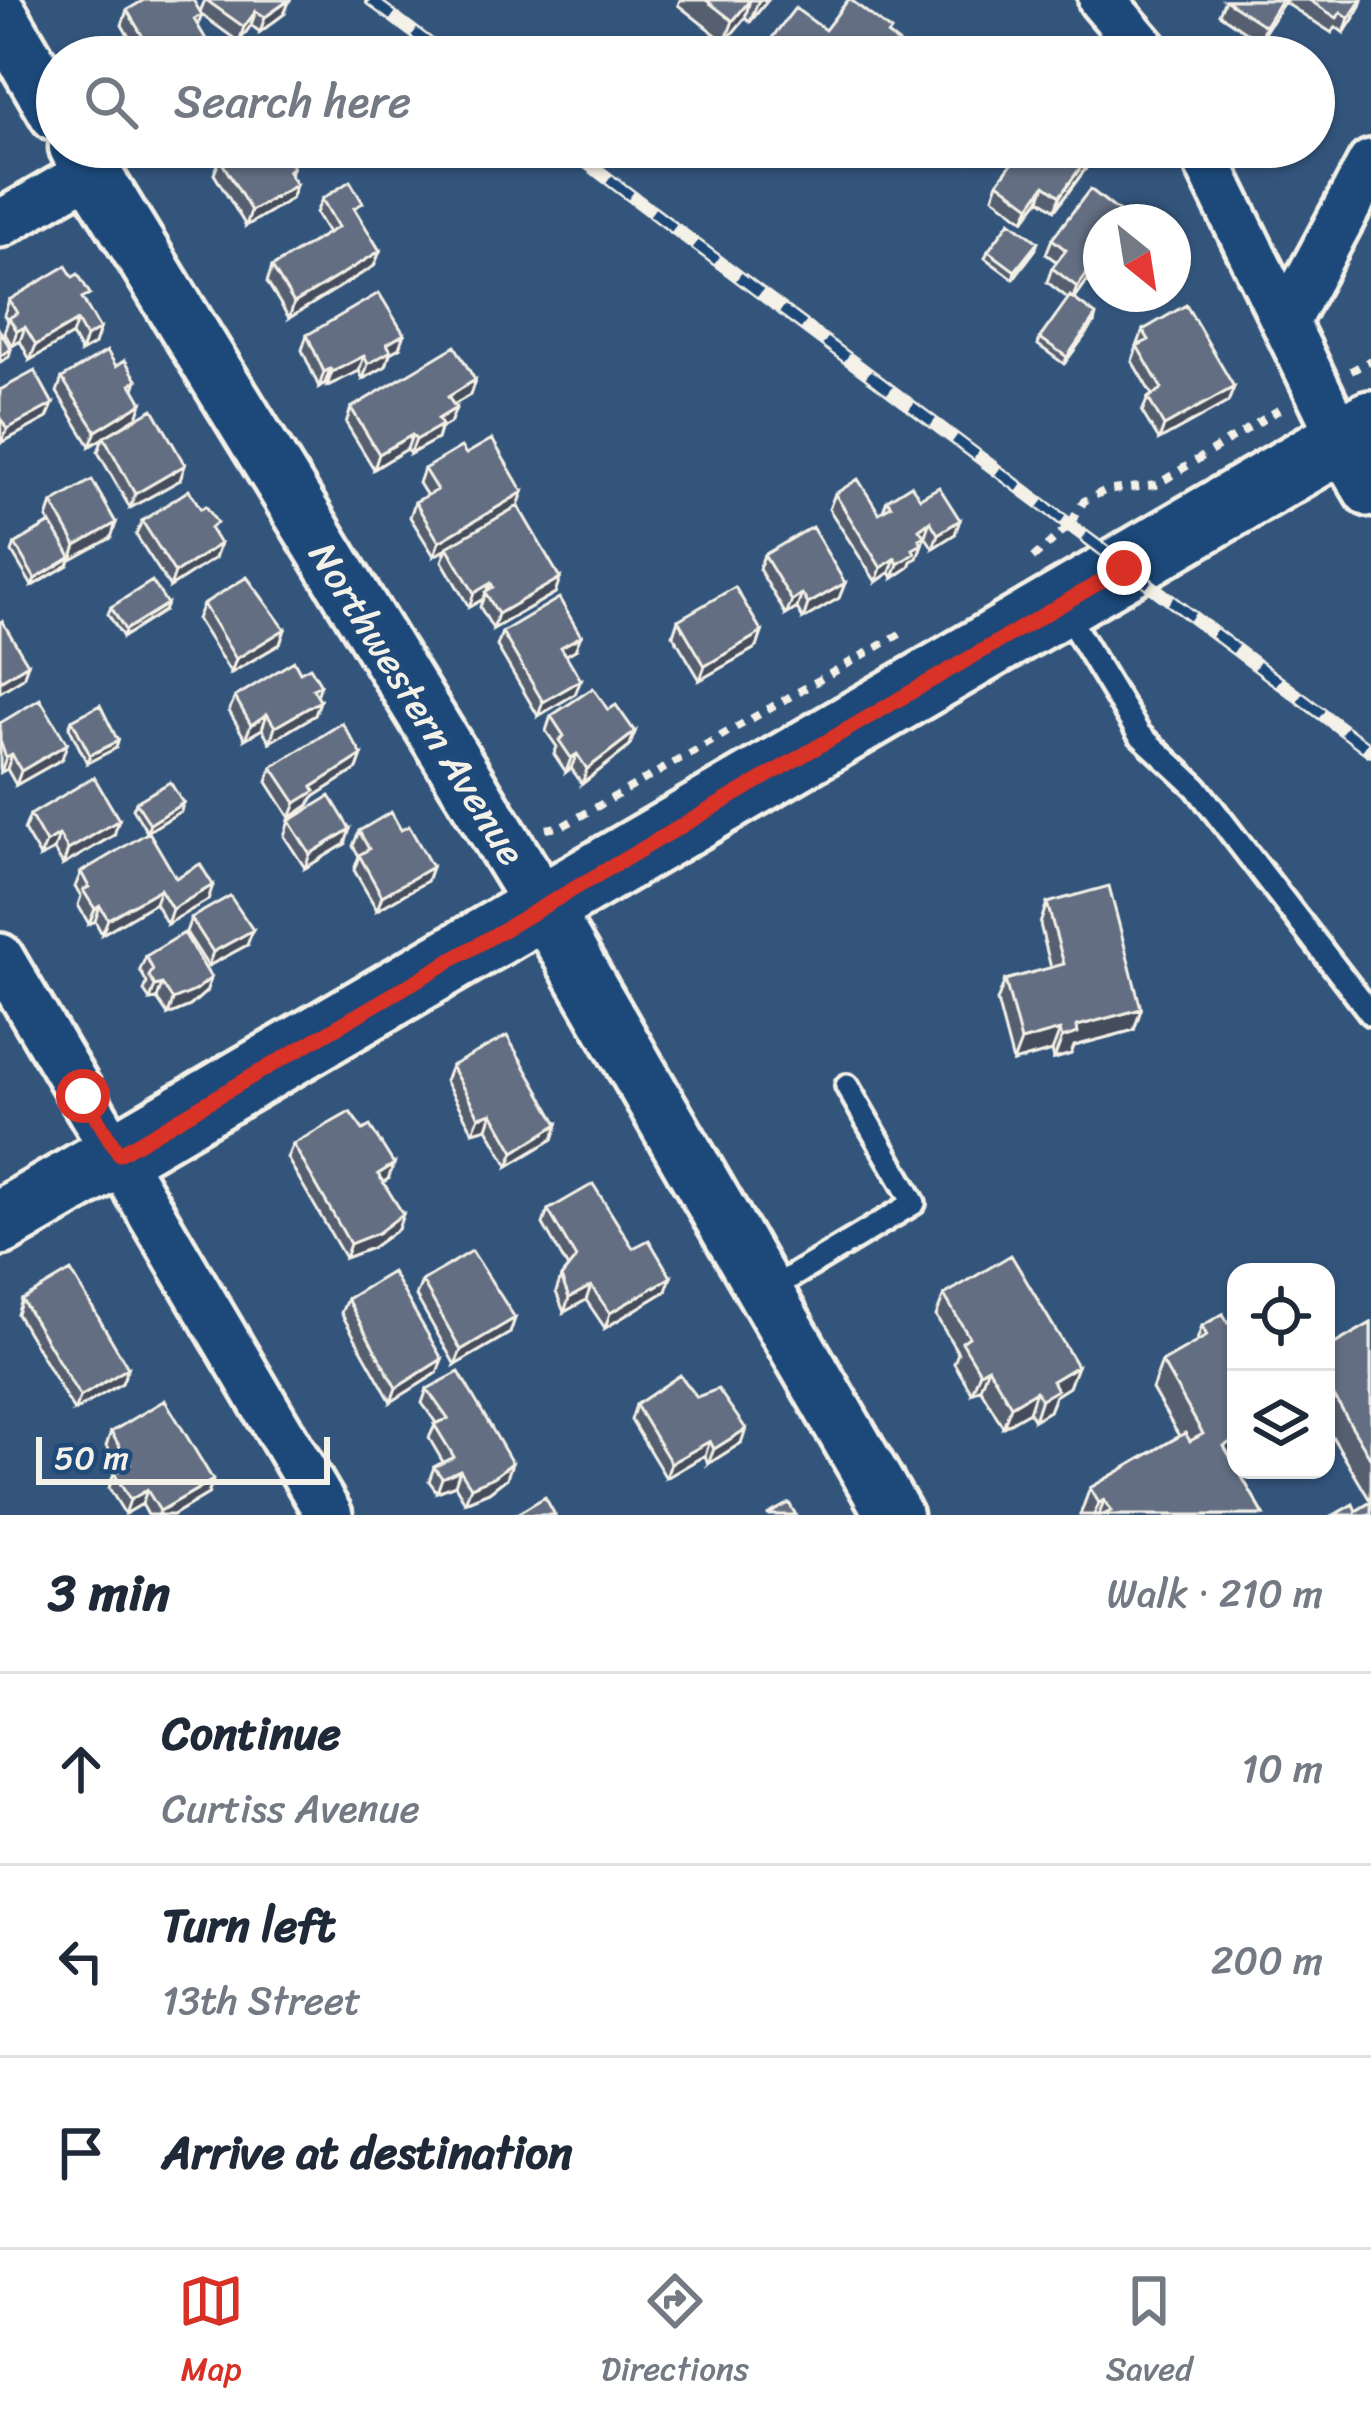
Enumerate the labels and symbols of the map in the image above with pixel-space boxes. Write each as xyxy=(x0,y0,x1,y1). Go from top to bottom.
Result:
north arrow xyxy=(1083,204,1191,312)
street label: Northwestern Avenue xyxy=(290,527,545,879)
route end xyxy=(1097,541,1151,595)
route start xyxy=(56,1069,110,1123)
scale bar xyxy=(36,1431,330,1484)

